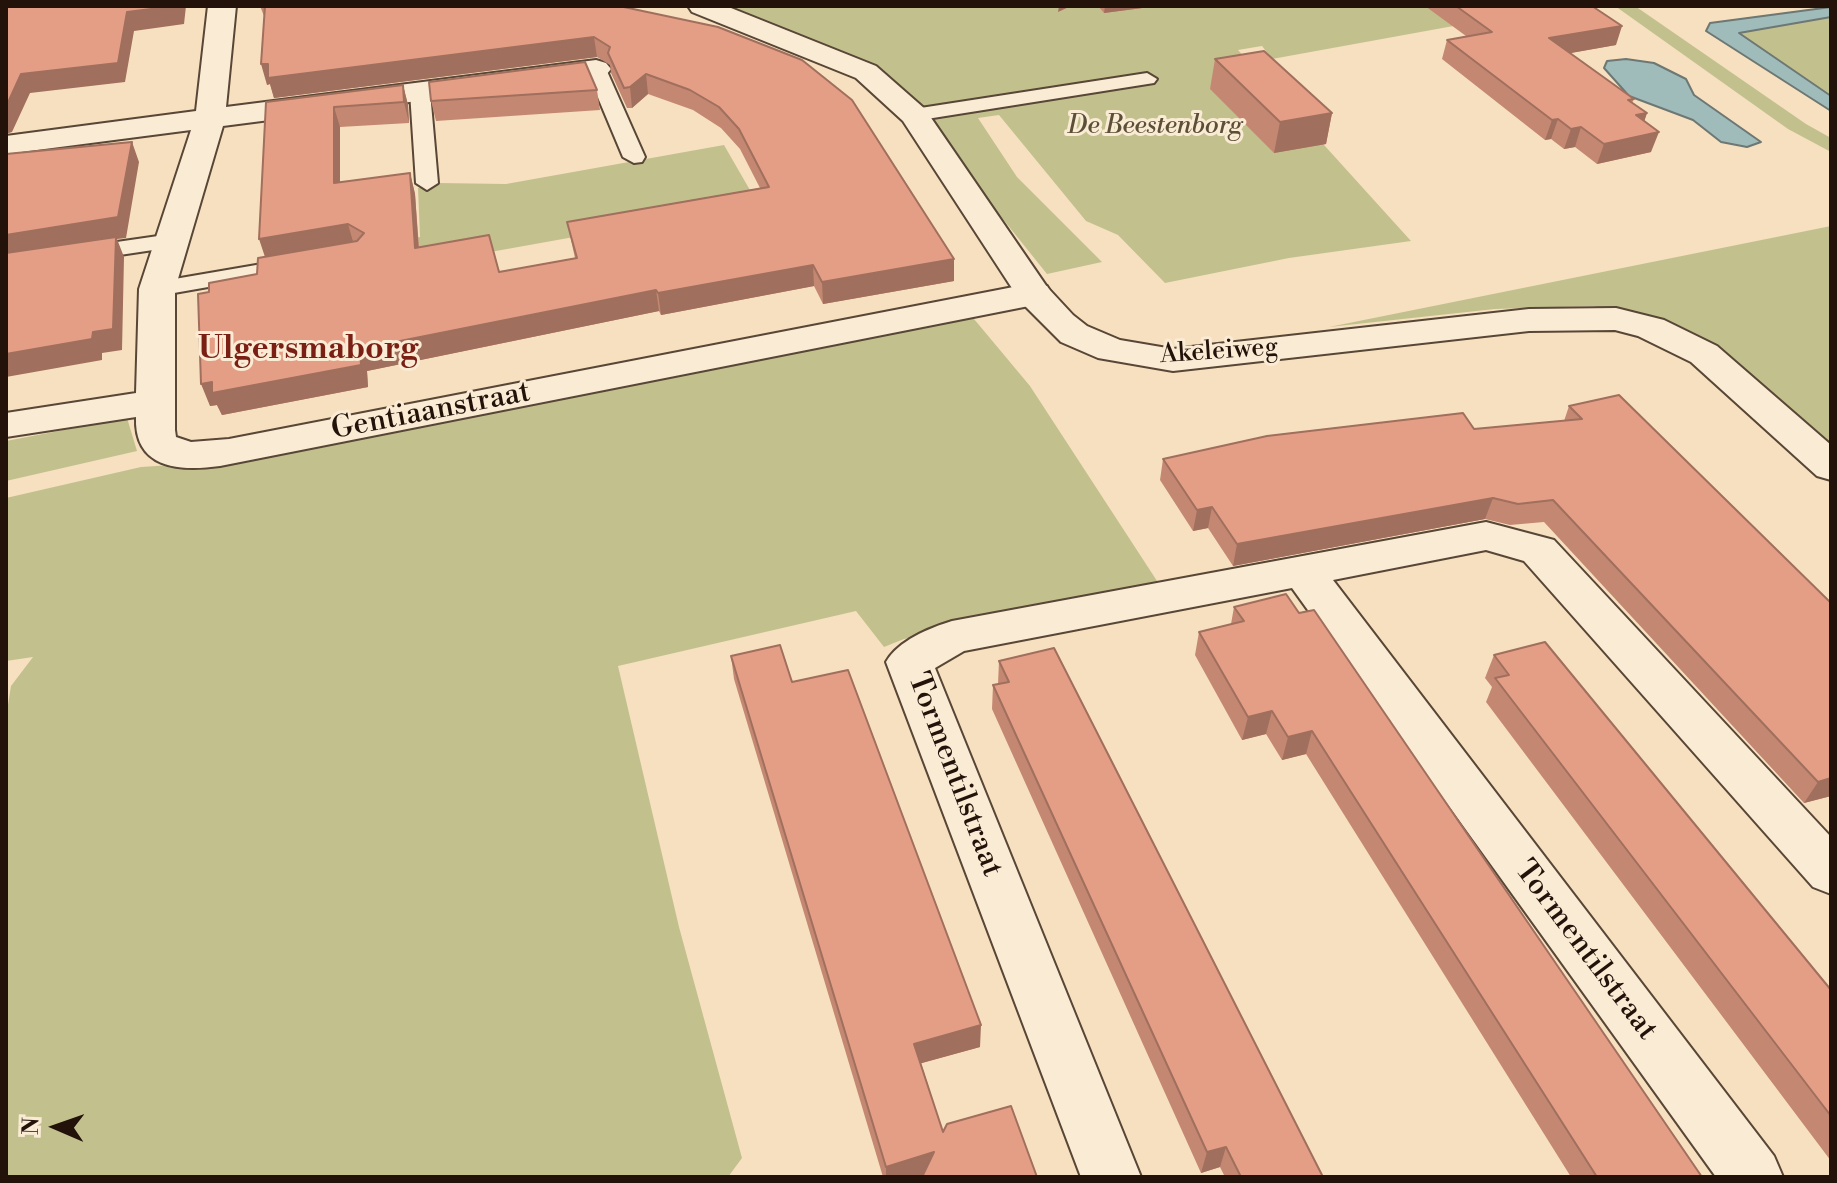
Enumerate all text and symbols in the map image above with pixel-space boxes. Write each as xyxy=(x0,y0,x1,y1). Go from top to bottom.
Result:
park label: De Beestenborg xyxy=(1068,111,1242,143)
district label: Ulgersmaborg xyxy=(198,331,418,369)
street label: Akeleiweg xyxy=(1159,332,1279,372)
street label: Gentiaanstraat xyxy=(329,375,533,449)
street label: Tormentilstraat xyxy=(899,668,1009,882)
street label: Tormentilstraat xyxy=(1506,854,1664,1048)
north arrow xyxy=(16,1087,96,1167)
text: N xyxy=(18,1117,45,1135)

